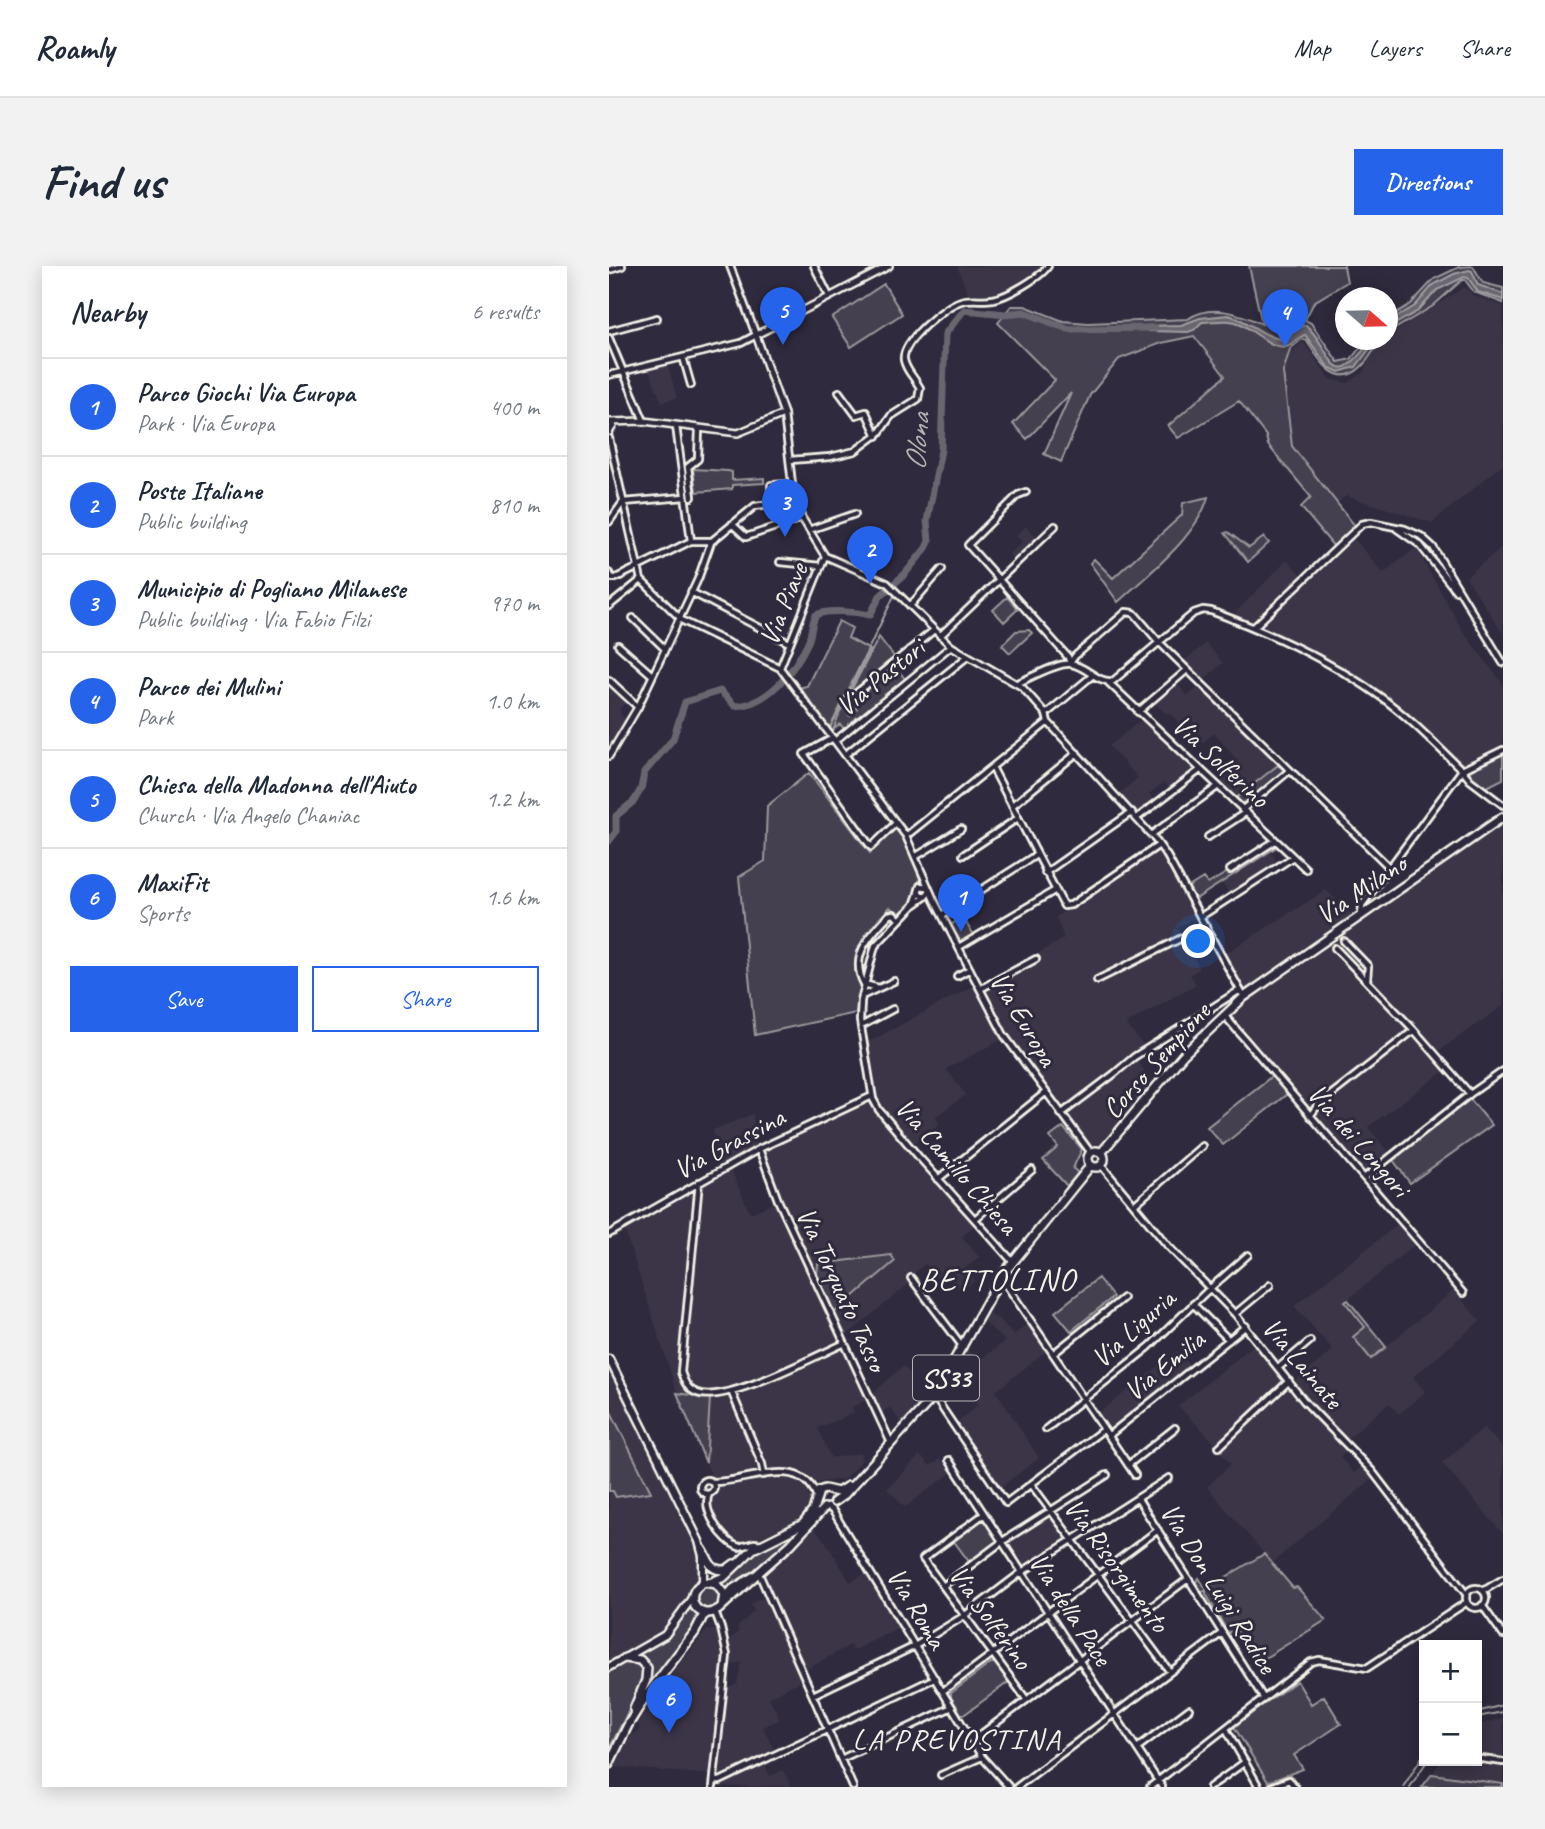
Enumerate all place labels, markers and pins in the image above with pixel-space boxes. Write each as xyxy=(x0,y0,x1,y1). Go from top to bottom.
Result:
pin: 5 xyxy=(760,287,806,345)
pin: 4 xyxy=(1262,289,1308,347)
pin: 3 xyxy=(762,479,808,537)
pin: 2 xyxy=(847,526,893,584)
pin: 1 xyxy=(938,874,984,932)
pin: 6 xyxy=(646,1675,692,1733)

